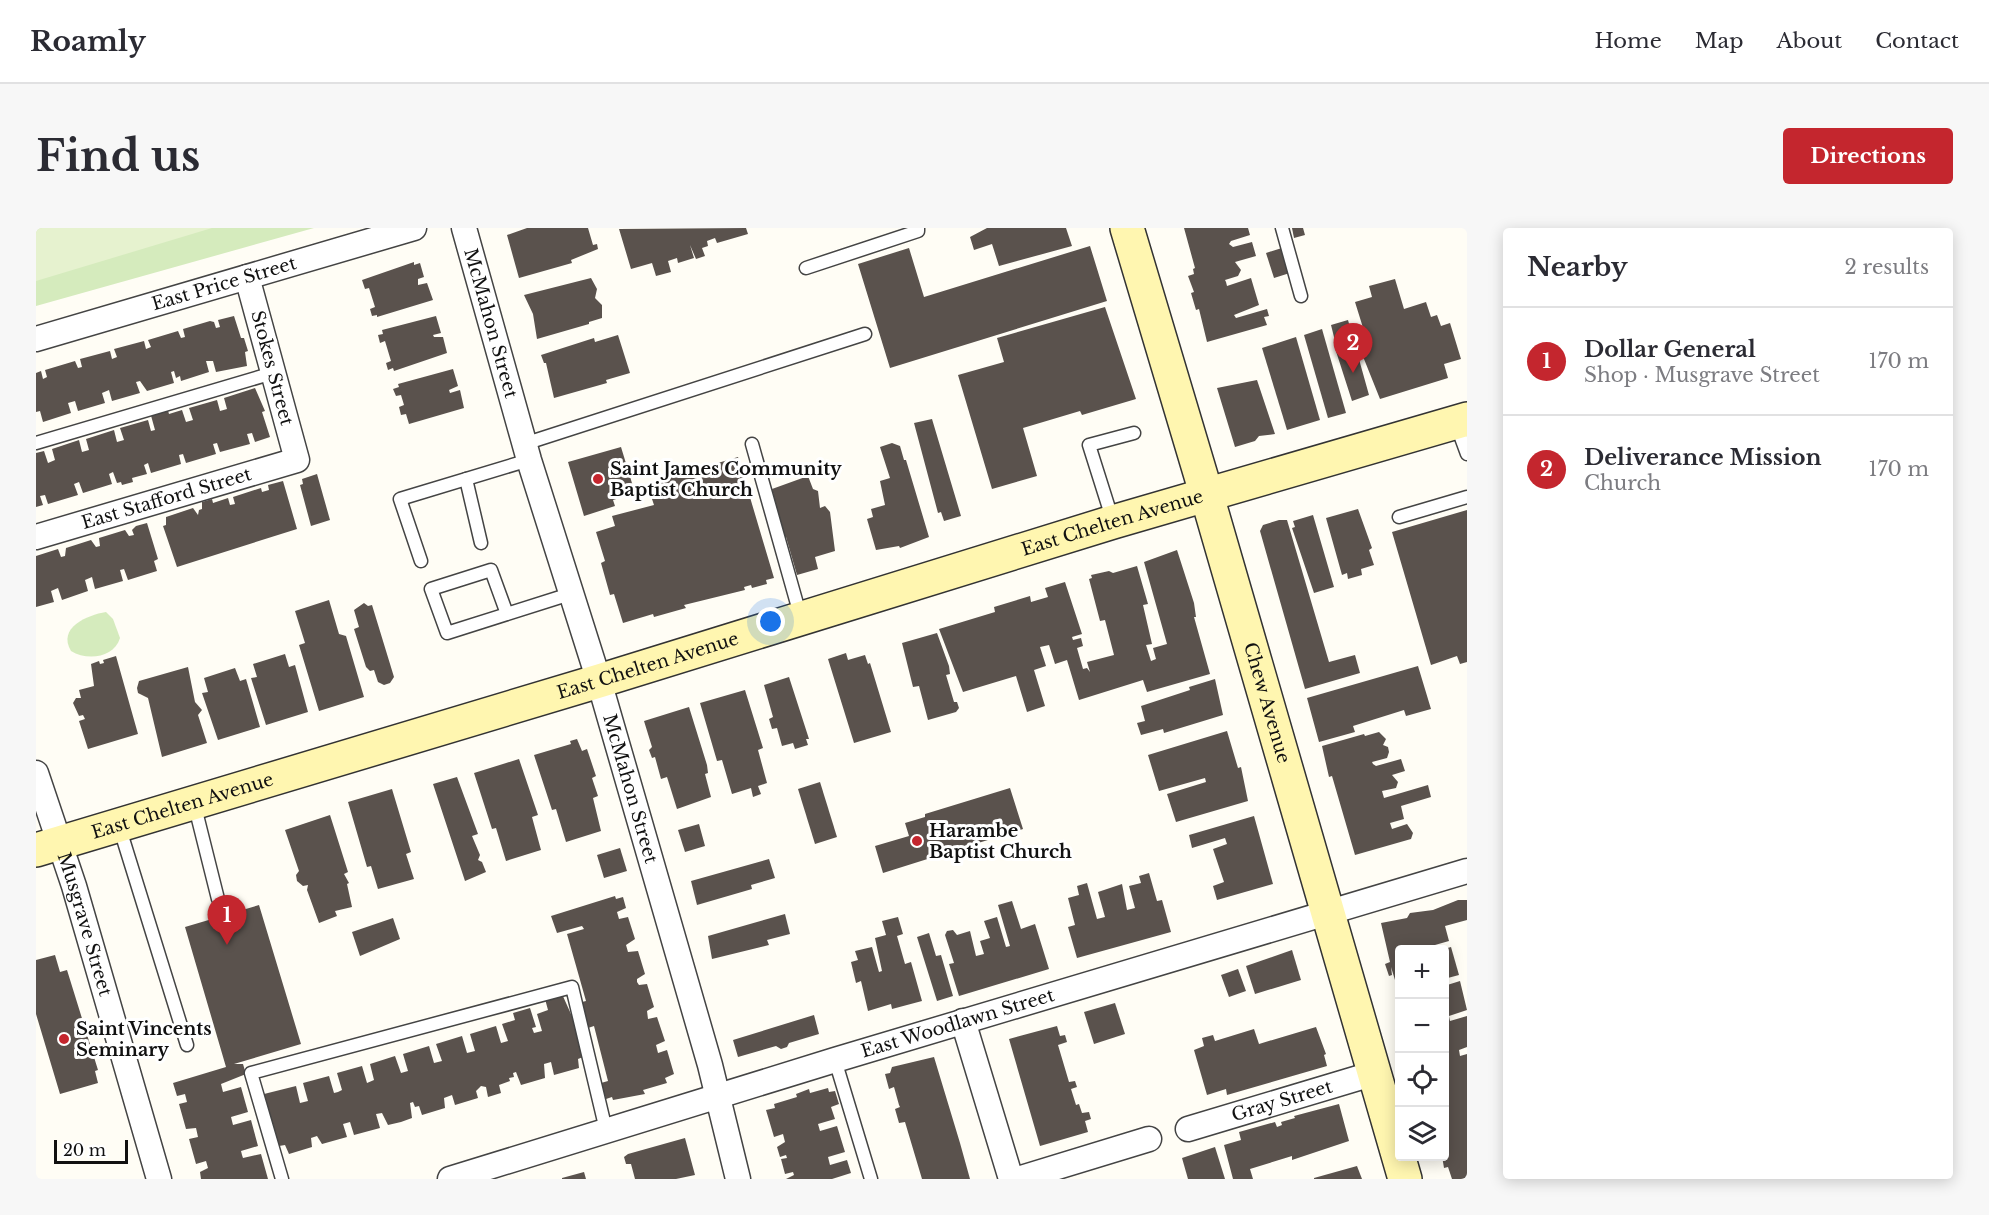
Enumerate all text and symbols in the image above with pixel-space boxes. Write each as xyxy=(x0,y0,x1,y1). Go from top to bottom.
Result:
text: Roamly xyxy=(30,24,146,59)
text: Home xyxy=(1595,28,1662,54)
text: Map xyxy=(1695,28,1743,54)
text: About xyxy=(1776,28,1842,54)
text: Contact xyxy=(1875,28,1959,54)
button: Directions xyxy=(1783,128,1953,184)
text: Find us xyxy=(36,130,200,182)
street label: McMahon Street xyxy=(459,246,522,401)
text: Nearby xyxy=(1527,251,1628,283)
street label: East Price Street xyxy=(149,252,299,315)
text: 2 results xyxy=(1845,255,1929,279)
street label: Stokes Street xyxy=(246,308,298,428)
pin: 2 xyxy=(1334,324,1372,373)
text: Dollar General xyxy=(1584,336,1756,363)
text: 1 xyxy=(1542,349,1551,373)
text: 170 m xyxy=(1869,349,1929,373)
text: Shop · Musgrave Street xyxy=(1584,363,1820,387)
text: Deliverance Mission xyxy=(1584,444,1822,471)
text: 2 xyxy=(1540,457,1553,481)
text: 170 m xyxy=(1869,457,1929,481)
place label: Saint James Community Baptist Church xyxy=(610,458,842,501)
street label: East Stafford Street xyxy=(79,463,254,534)
text: Church xyxy=(1584,471,1661,495)
marker: Saint James Community Baptist Church xyxy=(591,472,605,486)
street label: East Chelten Avenue xyxy=(1019,485,1206,561)
your location xyxy=(756,607,785,636)
street label: East Chelten Avenue xyxy=(554,627,741,704)
street label: Chew Avenue xyxy=(1239,640,1295,766)
street label: McMahon Street xyxy=(598,712,662,866)
street label: East Chelten Avenue xyxy=(89,768,276,844)
place label: Harambe Baptist Church xyxy=(929,820,1072,863)
marker: Harambe Baptist Church xyxy=(910,834,924,848)
street label: Musgrave Street xyxy=(53,850,116,999)
pin: 1 xyxy=(208,896,246,945)
map controls xyxy=(1395,945,1449,1161)
button: + xyxy=(1395,945,1449,999)
street label: East Woodlawn Street xyxy=(858,984,1057,1063)
button: − xyxy=(1395,999,1449,1053)
place label: Saint Vincents Seminary xyxy=(76,1018,212,1061)
marker: Saint Vincents Seminary xyxy=(57,1032,71,1046)
button: locate xyxy=(1395,1053,1449,1107)
street label: Gray Street xyxy=(1229,1075,1335,1126)
button: layers xyxy=(1395,1107,1449,1161)
scale bar xyxy=(54,1137,128,1164)
text: 20 m xyxy=(63,1140,106,1160)

